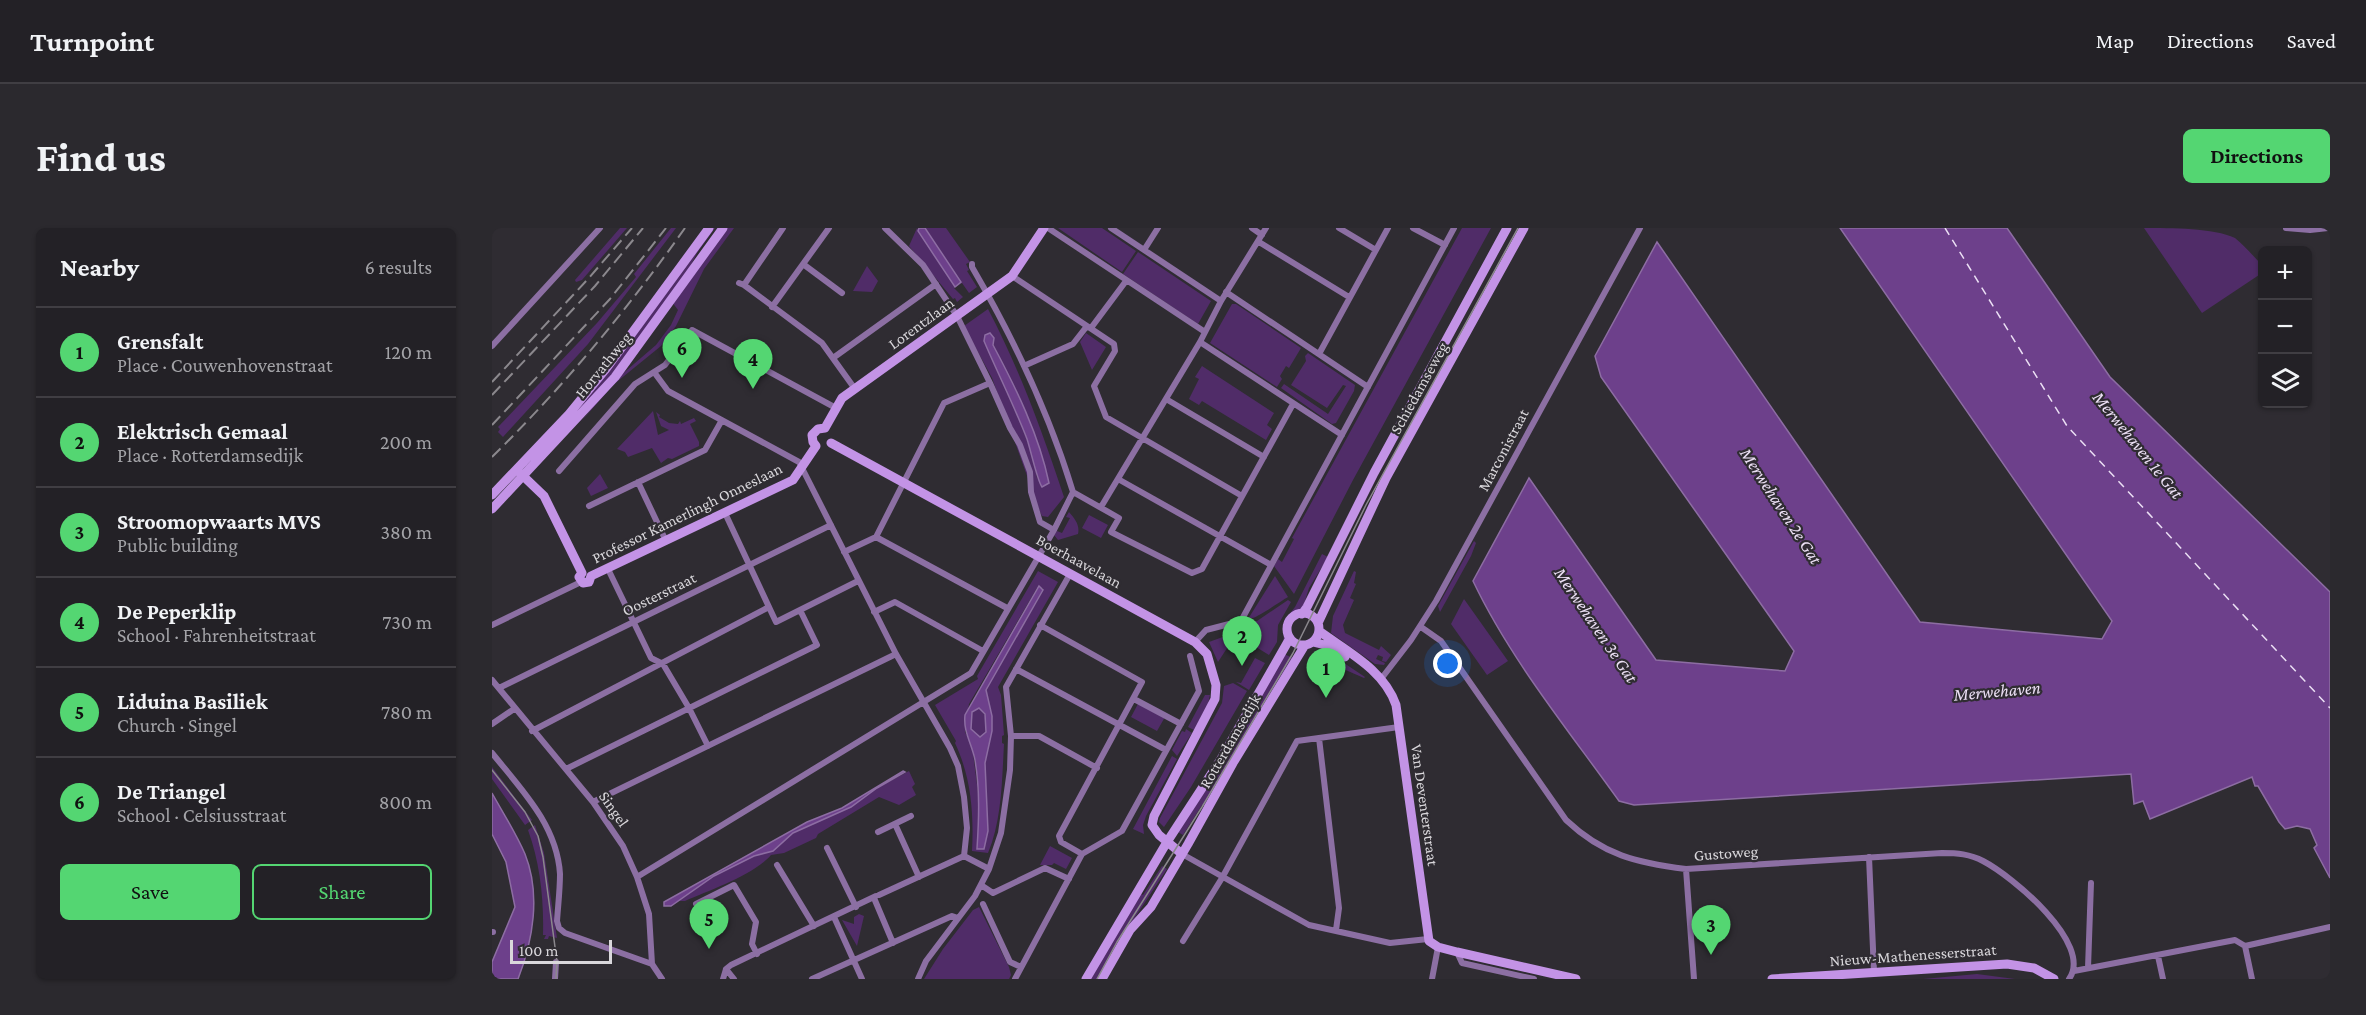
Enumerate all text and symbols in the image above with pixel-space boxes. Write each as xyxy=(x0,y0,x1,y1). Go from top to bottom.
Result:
text: Turnpoint xyxy=(30,26,154,57)
text: Map xyxy=(2096,29,2134,53)
text: Directions xyxy=(2167,29,2254,53)
text: Saved xyxy=(2287,29,2336,53)
button: Directions xyxy=(2183,129,2330,183)
text: Find us xyxy=(36,133,166,180)
map controls xyxy=(2258,246,2312,408)
button: + xyxy=(2258,246,2312,300)
text: Nearby xyxy=(60,253,139,282)
text: 6 results xyxy=(365,256,432,278)
street label: Lorentzlaan xyxy=(885,293,957,352)
button: − xyxy=(2258,300,2312,354)
pin: 6 xyxy=(662,328,702,378)
text: Grensfalt xyxy=(117,329,203,354)
street label: Horvathweg xyxy=(572,329,635,402)
street label: Schiedamseweg xyxy=(1387,339,1452,437)
pin: 4 xyxy=(734,340,772,389)
text: 1 xyxy=(76,341,83,363)
text: 120 m xyxy=(385,341,432,363)
text: Place · Couwenhovenstraat xyxy=(117,354,333,376)
button: layers xyxy=(2258,354,2312,408)
water label: Merwehaven 1e Gat xyxy=(2088,387,2188,503)
street label: Marconistraat xyxy=(1474,405,1532,494)
text: Elektrisch Gemaal xyxy=(117,419,288,444)
text: 2 xyxy=(74,431,85,453)
text: 200 m xyxy=(380,431,432,453)
water label: Merwehaven 2e Gat xyxy=(1735,443,1826,568)
text: Place · Rotterdamsedijk xyxy=(117,444,303,466)
street label: Professor Kamerlingh Onneslaan xyxy=(589,459,786,567)
text: Stroomopwaarts MVS xyxy=(117,509,321,534)
text: 3 xyxy=(75,521,84,543)
text: 380 m xyxy=(381,521,432,543)
street label: Boerhaavelaan xyxy=(1034,531,1125,592)
text: Public building xyxy=(117,534,238,556)
water label: Merwehaven 3e Gat xyxy=(1550,563,1642,687)
street label: Oosterstraat xyxy=(619,569,699,619)
text: De Peperklip xyxy=(117,599,236,624)
text: 4 xyxy=(74,611,85,633)
text: 730 m xyxy=(382,611,432,633)
pin: 2 xyxy=(1222,616,1262,666)
text: School · Fahrenheitstraat xyxy=(117,624,316,646)
pin: 1 xyxy=(1306,648,1346,698)
your location xyxy=(1433,649,1462,678)
water label: Merwehaven xyxy=(1952,677,2041,705)
text: Liduina Basiliek xyxy=(117,689,268,714)
street label: Rotterdamsedijk xyxy=(1196,691,1265,792)
text: 5 xyxy=(75,701,84,723)
text: 780 m xyxy=(381,701,432,723)
text: Church · Singel xyxy=(117,714,237,736)
street label: Van Deventerstraat xyxy=(1408,743,1442,868)
text: De Triangel xyxy=(117,779,226,804)
street label: Singel xyxy=(595,788,632,830)
text: 6 xyxy=(74,791,85,813)
text: 800 m xyxy=(379,791,432,813)
text: School · Celsiusstraat xyxy=(117,804,286,826)
street label: Gustoweg xyxy=(1693,842,1759,865)
button: Save xyxy=(60,864,240,920)
button: Share xyxy=(252,864,432,920)
pin: 5 xyxy=(690,900,728,949)
pin: 3 xyxy=(1692,906,1730,955)
scale bar xyxy=(510,937,612,964)
street label: Nieuw-Mathenesserstraat xyxy=(1829,941,1998,969)
text: 100 m xyxy=(519,942,558,959)

